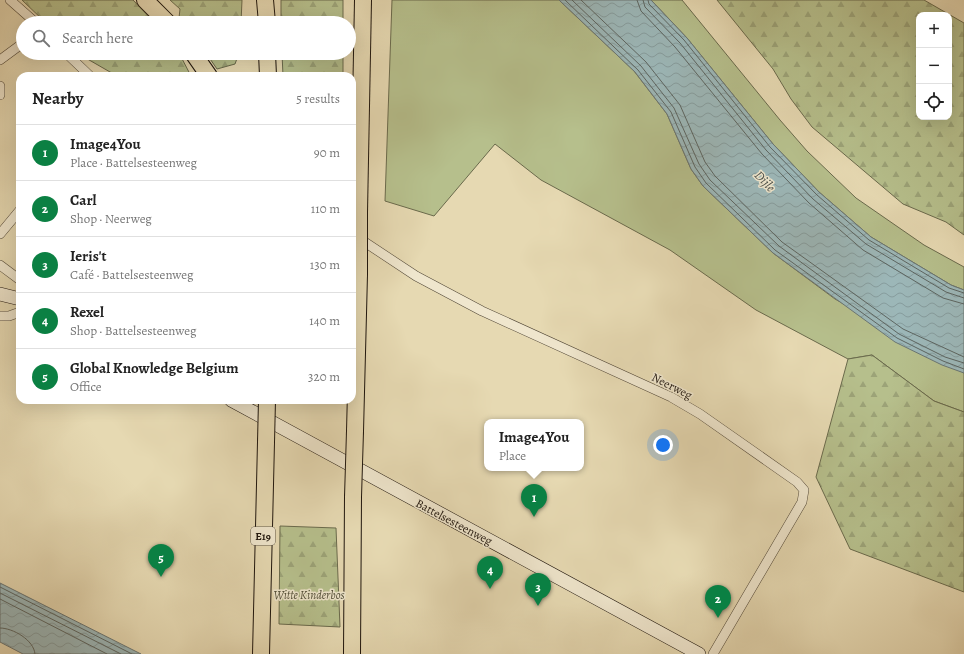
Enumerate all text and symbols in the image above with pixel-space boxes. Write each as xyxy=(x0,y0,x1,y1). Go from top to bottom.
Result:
map controls xyxy=(916,12,952,120)
button: + xyxy=(916,12,952,48)
search box xyxy=(16,16,356,60)
icon: search xyxy=(30,27,52,49)
text: Search here xyxy=(62,28,133,48)
button: − xyxy=(916,48,952,84)
button: locate xyxy=(916,84,952,120)
text: Nearby xyxy=(32,87,83,110)
text: 5 results xyxy=(296,90,340,107)
text: Image4You xyxy=(70,134,141,154)
text: 1 xyxy=(43,144,47,161)
text: 90 m xyxy=(314,144,340,161)
text: Place · Battelsesteenweg xyxy=(70,154,197,171)
water label: Dijle xyxy=(751,167,779,196)
text: Carl xyxy=(70,190,96,210)
text: 2 xyxy=(42,200,48,217)
text: 110 m xyxy=(311,200,340,217)
text: Shop · Neerweg xyxy=(70,210,152,227)
text: Ieris't xyxy=(70,246,106,266)
text: 3 xyxy=(42,256,48,273)
text: 130 m xyxy=(310,256,340,273)
text: Café · Battelsesteenweg xyxy=(70,266,193,283)
text: Rexel xyxy=(70,302,104,322)
text: 4 xyxy=(42,312,48,329)
text: 140 m xyxy=(309,312,340,329)
text: Shop · Battelsesteenweg xyxy=(70,322,196,339)
text: Global Knowledge Belgium xyxy=(70,358,239,378)
text: 5 xyxy=(42,368,48,385)
text: 320 m xyxy=(308,368,340,385)
street label: Neerweg xyxy=(649,369,695,403)
text: Office xyxy=(70,378,102,395)
popup xyxy=(484,419,584,471)
text: Image4You xyxy=(499,427,569,447)
your location xyxy=(653,435,673,455)
text: Place xyxy=(499,447,526,464)
pin: 1 xyxy=(521,484,547,517)
street label: Battelsesteenweg xyxy=(413,495,495,549)
road number: E19 xyxy=(251,527,275,545)
pin: 5 xyxy=(148,544,174,577)
pin: 4 xyxy=(477,556,503,589)
pin: 3 xyxy=(525,573,551,606)
pin: 2 xyxy=(705,585,731,618)
park label: Witte Kinderbos xyxy=(273,587,345,603)

